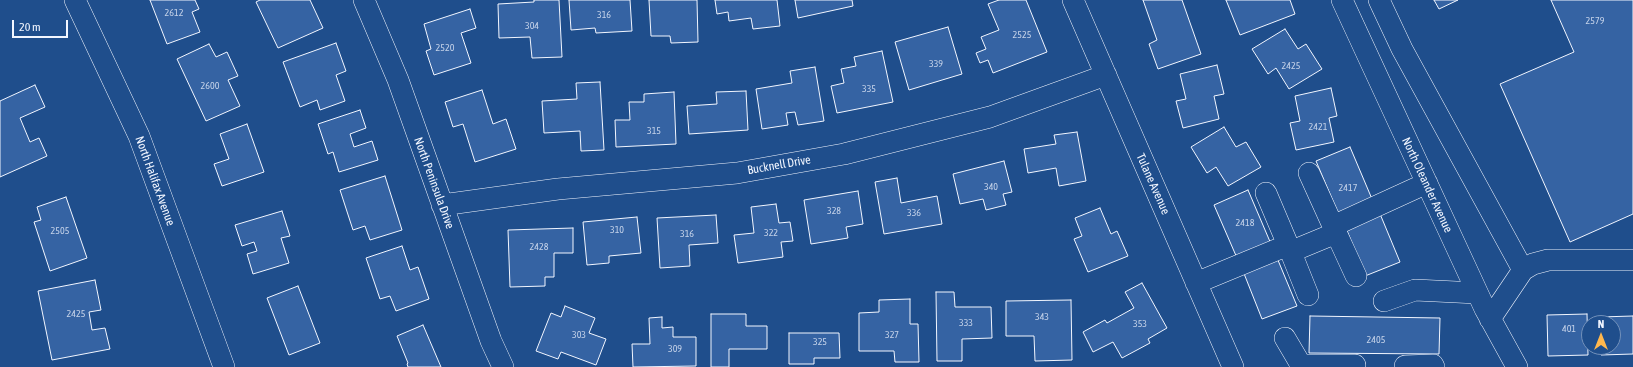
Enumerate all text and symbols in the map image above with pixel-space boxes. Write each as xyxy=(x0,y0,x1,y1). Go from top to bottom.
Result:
house number: 2612 xyxy=(165,7,183,19)
house number: 316 xyxy=(597,9,611,21)
scale bar xyxy=(14,12,70,38)
house number: 2579 xyxy=(1586,15,1604,27)
text: 20 m xyxy=(19,20,41,34)
house number: 304 xyxy=(525,20,539,32)
house number: 2525 xyxy=(1013,29,1031,41)
house number: 2520 xyxy=(436,42,454,54)
house number: 339 xyxy=(929,58,943,70)
house number: 2425 xyxy=(1282,60,1300,72)
house number: 2600 xyxy=(201,80,219,92)
house number: 335 xyxy=(862,83,876,95)
house number: 2421 xyxy=(1309,121,1327,133)
house number: 315 xyxy=(647,125,661,137)
street label: North Halifax Avenue xyxy=(132,134,178,228)
street label: North Peninsula Drive xyxy=(411,135,457,231)
street label: North Oleander Avenue xyxy=(1399,135,1455,235)
street label: Tulane Avenue xyxy=(1133,151,1173,217)
street label: Bucknell Drive xyxy=(746,152,812,178)
house number: 340 xyxy=(984,181,998,193)
house number: 2417 xyxy=(1339,182,1357,194)
house number: 328 xyxy=(827,205,841,217)
house number: 336 xyxy=(907,207,921,219)
house number: 2418 xyxy=(1236,217,1254,229)
house number: 310 xyxy=(610,224,624,236)
house number: 2505 xyxy=(51,225,69,237)
house number: 322 xyxy=(764,227,778,239)
house number: 316 xyxy=(680,228,694,240)
house number: 2428 xyxy=(530,241,548,253)
house number: 2425 xyxy=(67,308,85,320)
house number: 343 xyxy=(1035,311,1049,323)
north arrow xyxy=(1581,315,1621,355)
house number: 333 xyxy=(959,317,973,329)
house number: 353 xyxy=(1133,318,1147,330)
text: N xyxy=(1598,318,1604,330)
house number: 401 xyxy=(1562,323,1576,335)
house number: 303 xyxy=(572,329,586,341)
house number: 327 xyxy=(885,329,899,341)
house number: 2405 xyxy=(1367,334,1385,346)
house number: 325 xyxy=(813,336,827,348)
house number: 309 xyxy=(668,343,682,355)

